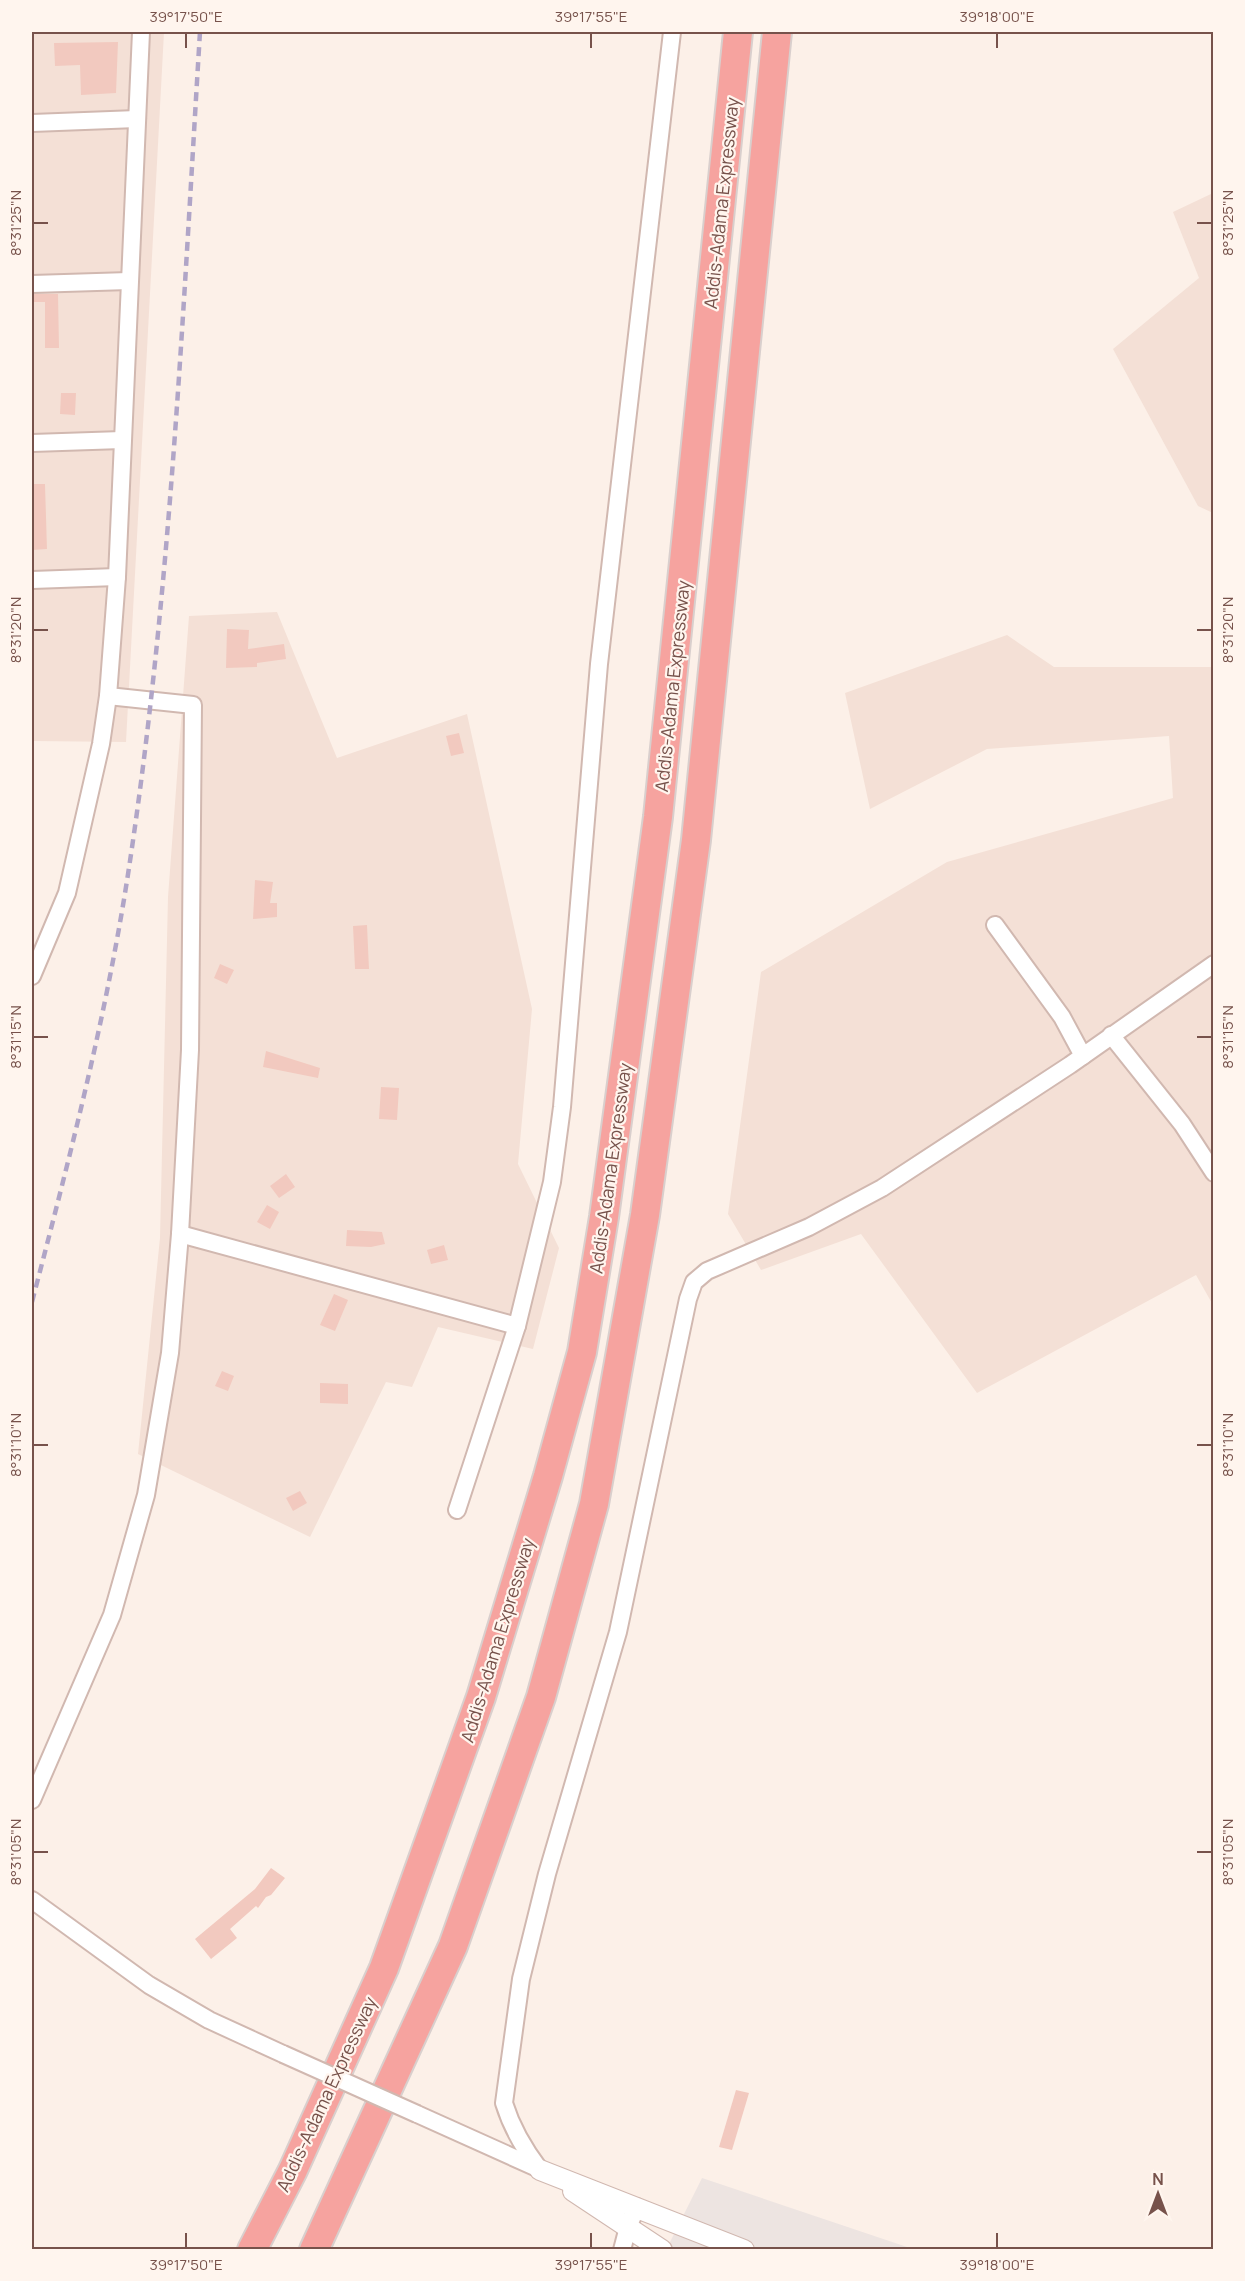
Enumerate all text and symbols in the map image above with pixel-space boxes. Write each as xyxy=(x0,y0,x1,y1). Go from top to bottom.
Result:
text: 39°17'50"E xyxy=(149,6,223,27)
text: 39°17'55"E xyxy=(555,6,627,27)
text: 39°18'00"E xyxy=(960,6,1034,27)
street label: Addis-Adama Expressway xyxy=(698,96,744,310)
text: 8°31'25"N xyxy=(5,190,26,256)
text: 8°31'25"N xyxy=(1217,190,1238,256)
street label: Addis-Adama Expressway xyxy=(649,579,695,793)
text: 8°31'20"N xyxy=(5,597,26,663)
text: 8°31'20"N xyxy=(1217,597,1238,663)
text: 8°31'15"N xyxy=(5,1005,26,1069)
text: 8°31'15"N xyxy=(1217,1005,1238,1069)
street label: Addis-Adama Expressway xyxy=(583,1061,637,1275)
text: 8°31'10"N xyxy=(5,1413,26,1477)
text: 8°31'10"N xyxy=(1217,1413,1238,1477)
street label: Addis-Adama Expressway xyxy=(454,1534,540,1745)
text: 8°31'05"N xyxy=(5,1819,26,1885)
text: 8°31'05"N xyxy=(1217,1819,1238,1885)
street label: Addis-Adama Expressway xyxy=(270,1992,382,2195)
north arrow xyxy=(1128,2164,1188,2224)
text: N xyxy=(1152,2168,1164,2190)
text: 39°17'50"E xyxy=(149,2254,223,2275)
text: 39°17'55"E xyxy=(555,2254,627,2275)
text: 39°18'00"E xyxy=(960,2254,1034,2275)

